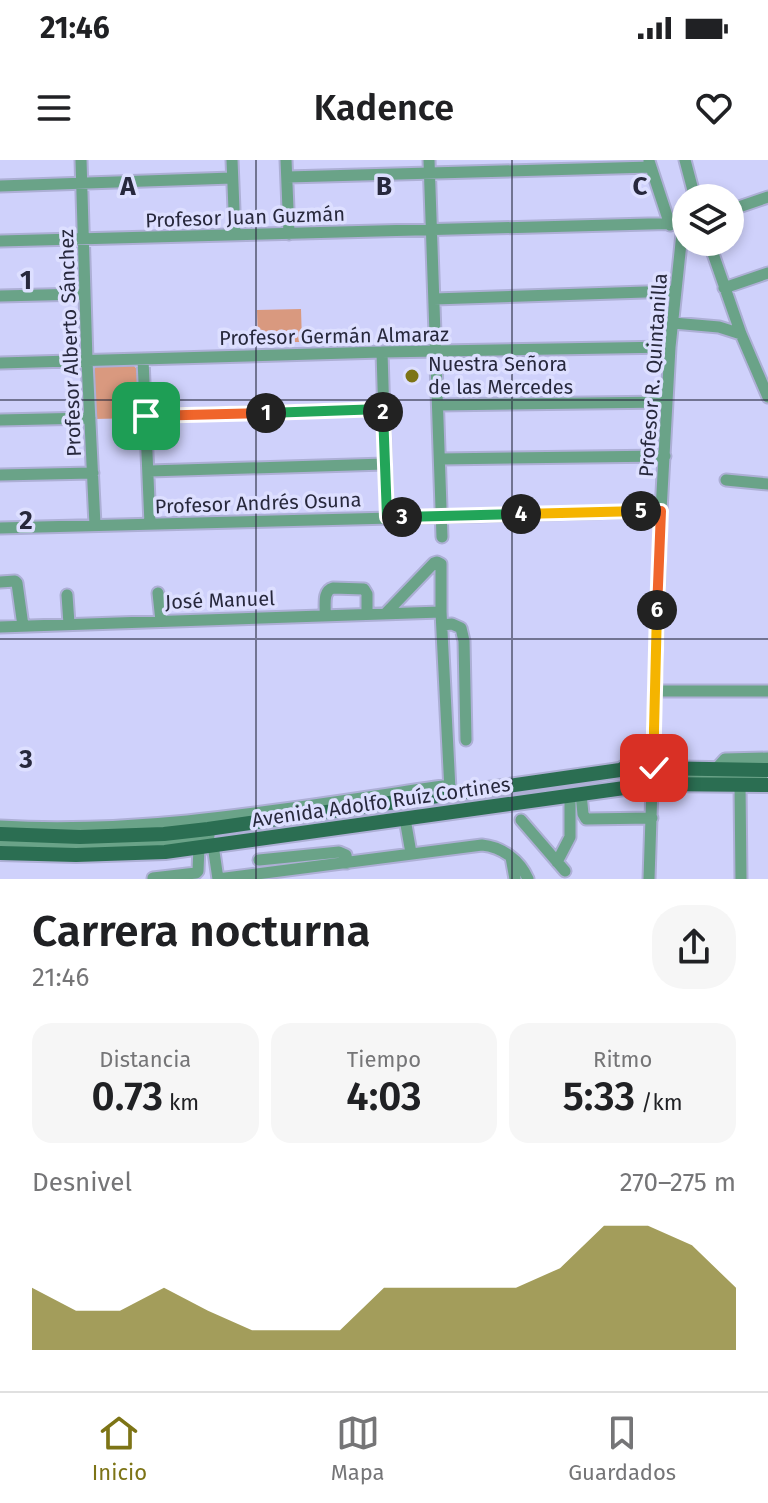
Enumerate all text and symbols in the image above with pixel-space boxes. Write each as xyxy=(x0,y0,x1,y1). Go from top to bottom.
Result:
text: 21:46 xyxy=(40,10,110,46)
icon: menu xyxy=(32,86,76,130)
text: Kadence xyxy=(314,86,454,130)
icon: heart xyxy=(692,86,736,130)
text: A xyxy=(119,171,136,202)
text: B xyxy=(376,171,392,202)
text: C xyxy=(633,171,648,202)
map controls xyxy=(672,184,744,256)
button: layers xyxy=(672,184,744,256)
street label: Profesor Juan Guzmán xyxy=(145,202,345,232)
street label: Profesor Alberto Sánchez xyxy=(54,229,86,457)
text: 1 xyxy=(20,265,32,296)
street label: Profesor R. Quintanilla xyxy=(634,272,672,478)
street label: Profesor Germán Almaraz xyxy=(219,322,449,350)
place label: Nuestra Señora de las Mercedes xyxy=(428,352,573,399)
marker: Nuestra Señora de las Mercedes xyxy=(403,367,421,385)
pin xyxy=(112,382,180,450)
pin: 2 xyxy=(363,392,403,432)
pin: 1 xyxy=(246,393,286,433)
icon: arrive xyxy=(124,394,168,438)
text: 2 xyxy=(377,398,389,425)
text: 1 xyxy=(261,399,271,426)
street label: Profesor Andrés Osuna xyxy=(154,487,362,519)
pin: 5 xyxy=(621,491,661,531)
pin: 4 xyxy=(501,494,541,534)
pin: 3 xyxy=(382,497,422,537)
text: 5 xyxy=(635,497,647,524)
text: 4 xyxy=(515,500,527,527)
text: 3 xyxy=(396,503,408,530)
text: 2 xyxy=(19,505,33,536)
street label: José Manuel xyxy=(165,586,275,614)
pin: 6 xyxy=(637,590,677,630)
text: 6 xyxy=(651,596,663,623)
pin xyxy=(620,734,688,802)
text: 3 xyxy=(18,744,33,775)
icon: check xyxy=(632,746,676,790)
street label: Avenida Adolfo Ruíz Cortines xyxy=(250,772,512,832)
text: Carrera nocturna xyxy=(32,905,371,958)
button: share xyxy=(652,905,736,989)
text: 21:46 xyxy=(32,962,89,993)
text: Distancia xyxy=(99,1046,191,1073)
text: Tiempo xyxy=(347,1046,421,1073)
text: Ritmo xyxy=(593,1046,652,1073)
text: 0.73 xyxy=(92,1073,163,1121)
text: 4:03 xyxy=(346,1073,422,1121)
text: 5:33 xyxy=(563,1073,635,1121)
text: km xyxy=(163,1089,199,1116)
text: /km xyxy=(635,1089,683,1116)
text: Desnivel xyxy=(32,1167,132,1198)
text: 270–275 m xyxy=(620,1167,736,1198)
tab: Inicio xyxy=(92,1411,147,1486)
tab: Mapa xyxy=(331,1411,385,1486)
tab: Guardados xyxy=(568,1411,676,1486)

